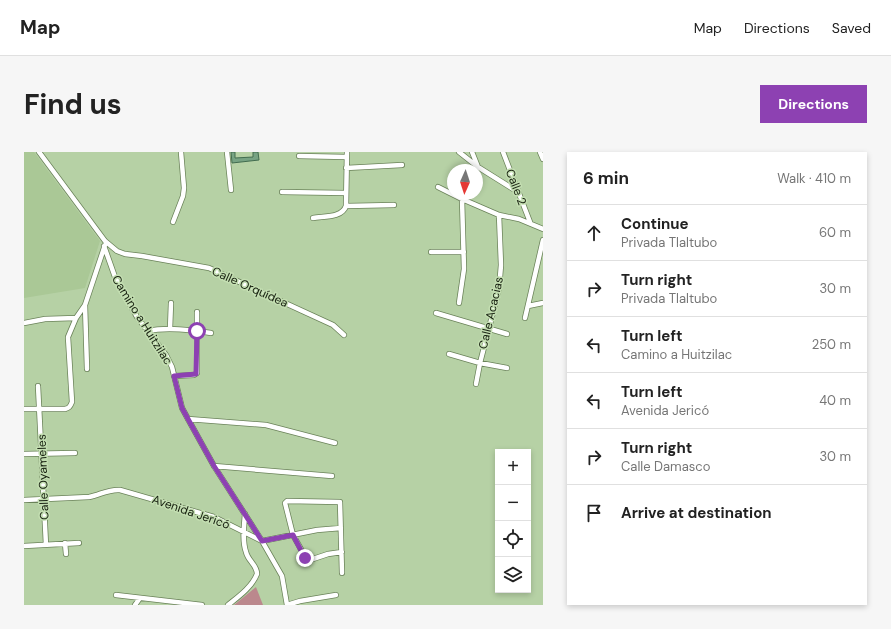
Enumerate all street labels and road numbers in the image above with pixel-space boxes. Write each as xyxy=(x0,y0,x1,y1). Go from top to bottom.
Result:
street label: Calle 2 xyxy=(502,167,530,207)
street label: Calle Orquídea xyxy=(209,263,291,311)
street label: Camino a Huitzilac xyxy=(108,272,176,368)
street label: Calle Acacias xyxy=(475,275,507,351)
street label: Calle Oyameles xyxy=(34,434,52,520)
street label: Avenida Jericó xyxy=(150,491,232,533)

